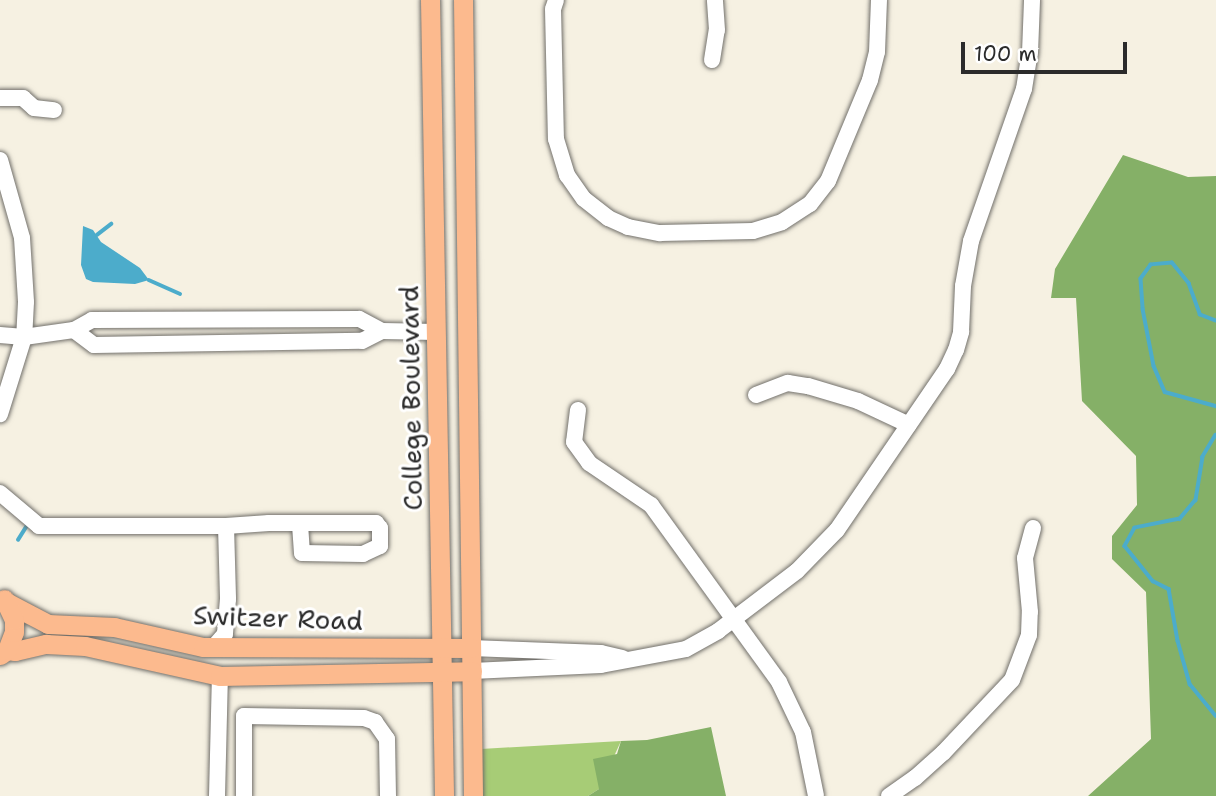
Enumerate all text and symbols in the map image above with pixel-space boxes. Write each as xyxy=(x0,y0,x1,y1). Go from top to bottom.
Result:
scale bar xyxy=(964,28,1130,72)
text: 100 m xyxy=(974,40,1037,68)
street label: College Boulevard xyxy=(393,285,429,511)
street label: Switzer Road xyxy=(193,599,363,637)

